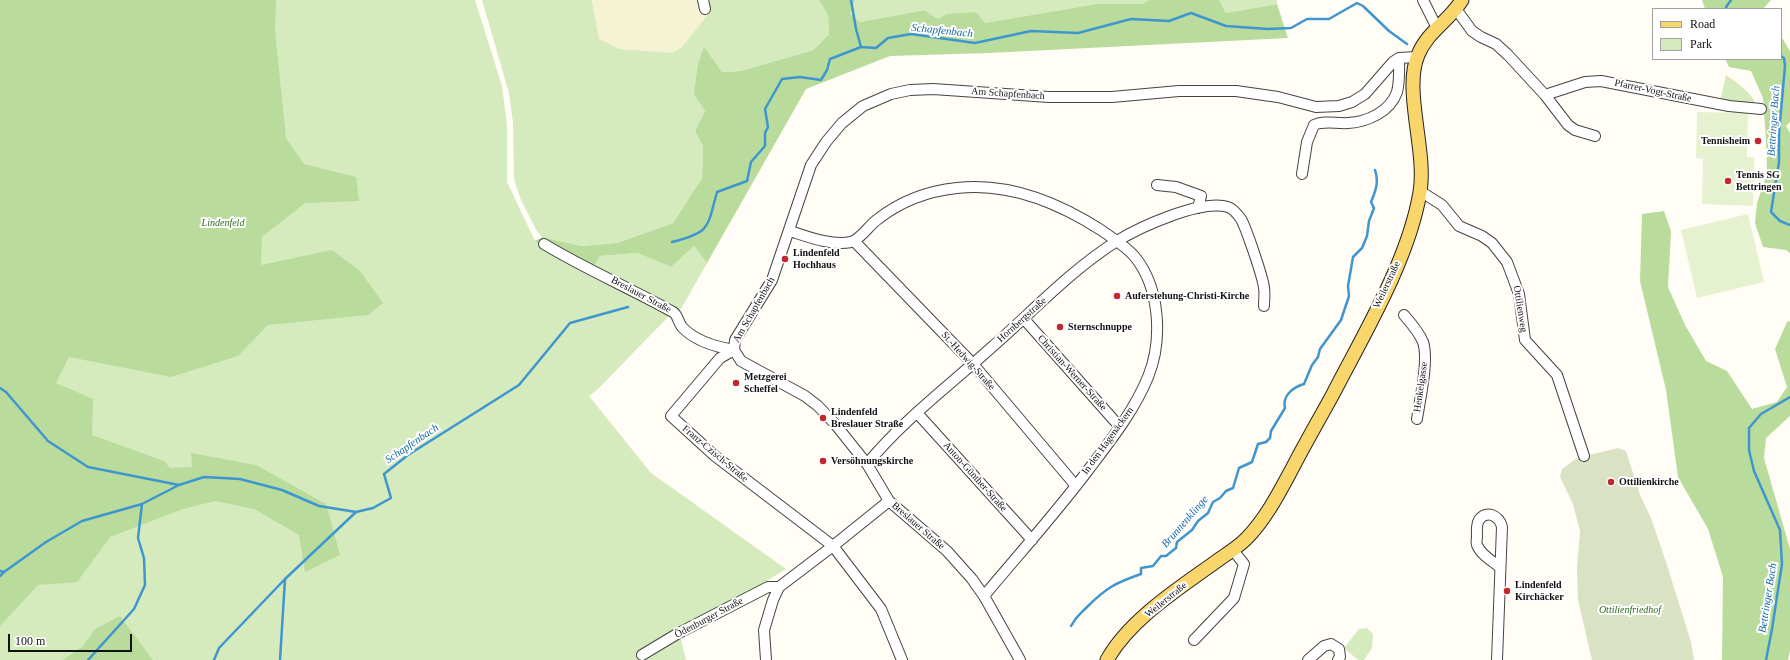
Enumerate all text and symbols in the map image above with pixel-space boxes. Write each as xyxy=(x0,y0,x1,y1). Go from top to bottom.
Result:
legend xyxy=(1652,8,1782,60)
text: Road xyxy=(1690,17,1715,31)
water label: Schapfenbach xyxy=(911,21,973,41)
text: Park xyxy=(1690,37,1712,51)
street label: Pfarrer-Vogt-Straße xyxy=(1613,77,1693,105)
street label: Am Schapfenbach xyxy=(971,85,1045,103)
water label: Bettringer Bach xyxy=(1765,85,1783,157)
place label: Tennisheim xyxy=(1701,135,1750,147)
marker: Tennisheim xyxy=(1753,136,1763,146)
place label: Tennis SG Bettringen xyxy=(1736,169,1782,192)
marker: Tennis SG Bettringen xyxy=(1723,176,1733,186)
park label: Lindenfeld xyxy=(202,217,244,229)
place label: Lindenfeld Hochhaus xyxy=(793,247,840,270)
marker: Lindenfeld Hochhaus xyxy=(780,254,790,264)
street label: Weilerstraße xyxy=(1371,260,1403,310)
street label: Breslauer Straße xyxy=(609,274,673,316)
street label: Am Schapfenbach xyxy=(730,275,778,345)
street label: Ottilienweg xyxy=(1510,285,1530,333)
place label: Auferstehung-Christi-Kirche xyxy=(1125,290,1249,302)
marker: Auferstehung-Christi-Kirche xyxy=(1112,291,1122,301)
street label: Hornbergstraße xyxy=(995,295,1049,345)
place label: Sternschnuppe xyxy=(1068,321,1132,333)
marker: Sternschnuppe xyxy=(1055,322,1065,332)
street label: St.-Hedwig-Straße xyxy=(939,329,997,393)
street label: Christian-Werner-Straße xyxy=(1035,333,1109,413)
street label: Henkelgasse xyxy=(1412,361,1430,413)
place label: Metzgerei Scheffel xyxy=(744,371,787,394)
marker: Metzgerei Scheffel xyxy=(731,378,741,388)
street label: In den Hagenäckern xyxy=(1079,405,1137,477)
place label: Lindenfeld Breslauer Straße xyxy=(831,406,903,430)
marker: Lindenfeld Breslauer Straße xyxy=(818,413,828,423)
water label: Schapfenbach xyxy=(383,421,441,467)
street label: Franz-Czisch-Straße xyxy=(680,423,750,485)
street label: Anton-Günther-Straße xyxy=(941,440,1009,514)
place label: Versöhnungskirche xyxy=(831,455,913,467)
marker: Versöhnungskirche xyxy=(818,456,828,466)
place label: Ottilienkirche xyxy=(1619,476,1679,488)
marker: Ottilienkirche xyxy=(1606,477,1616,487)
water label: Brunnenklinge xyxy=(1159,493,1211,551)
street label: Breslauer Straße xyxy=(889,500,947,552)
water label: Bettringer Bach xyxy=(1756,562,1780,634)
place label: Lindenfeld Kirchäcker xyxy=(1515,579,1564,602)
street label: Weilerstraße xyxy=(1143,580,1189,620)
marker: Lindenfeld Kirchäcker xyxy=(1502,586,1512,596)
street label: Ödenburger Straße xyxy=(673,595,745,641)
park label: Ottilienfriedhof xyxy=(1599,604,1661,616)
scale bar xyxy=(10,626,134,652)
text: 100 m xyxy=(15,634,45,648)

